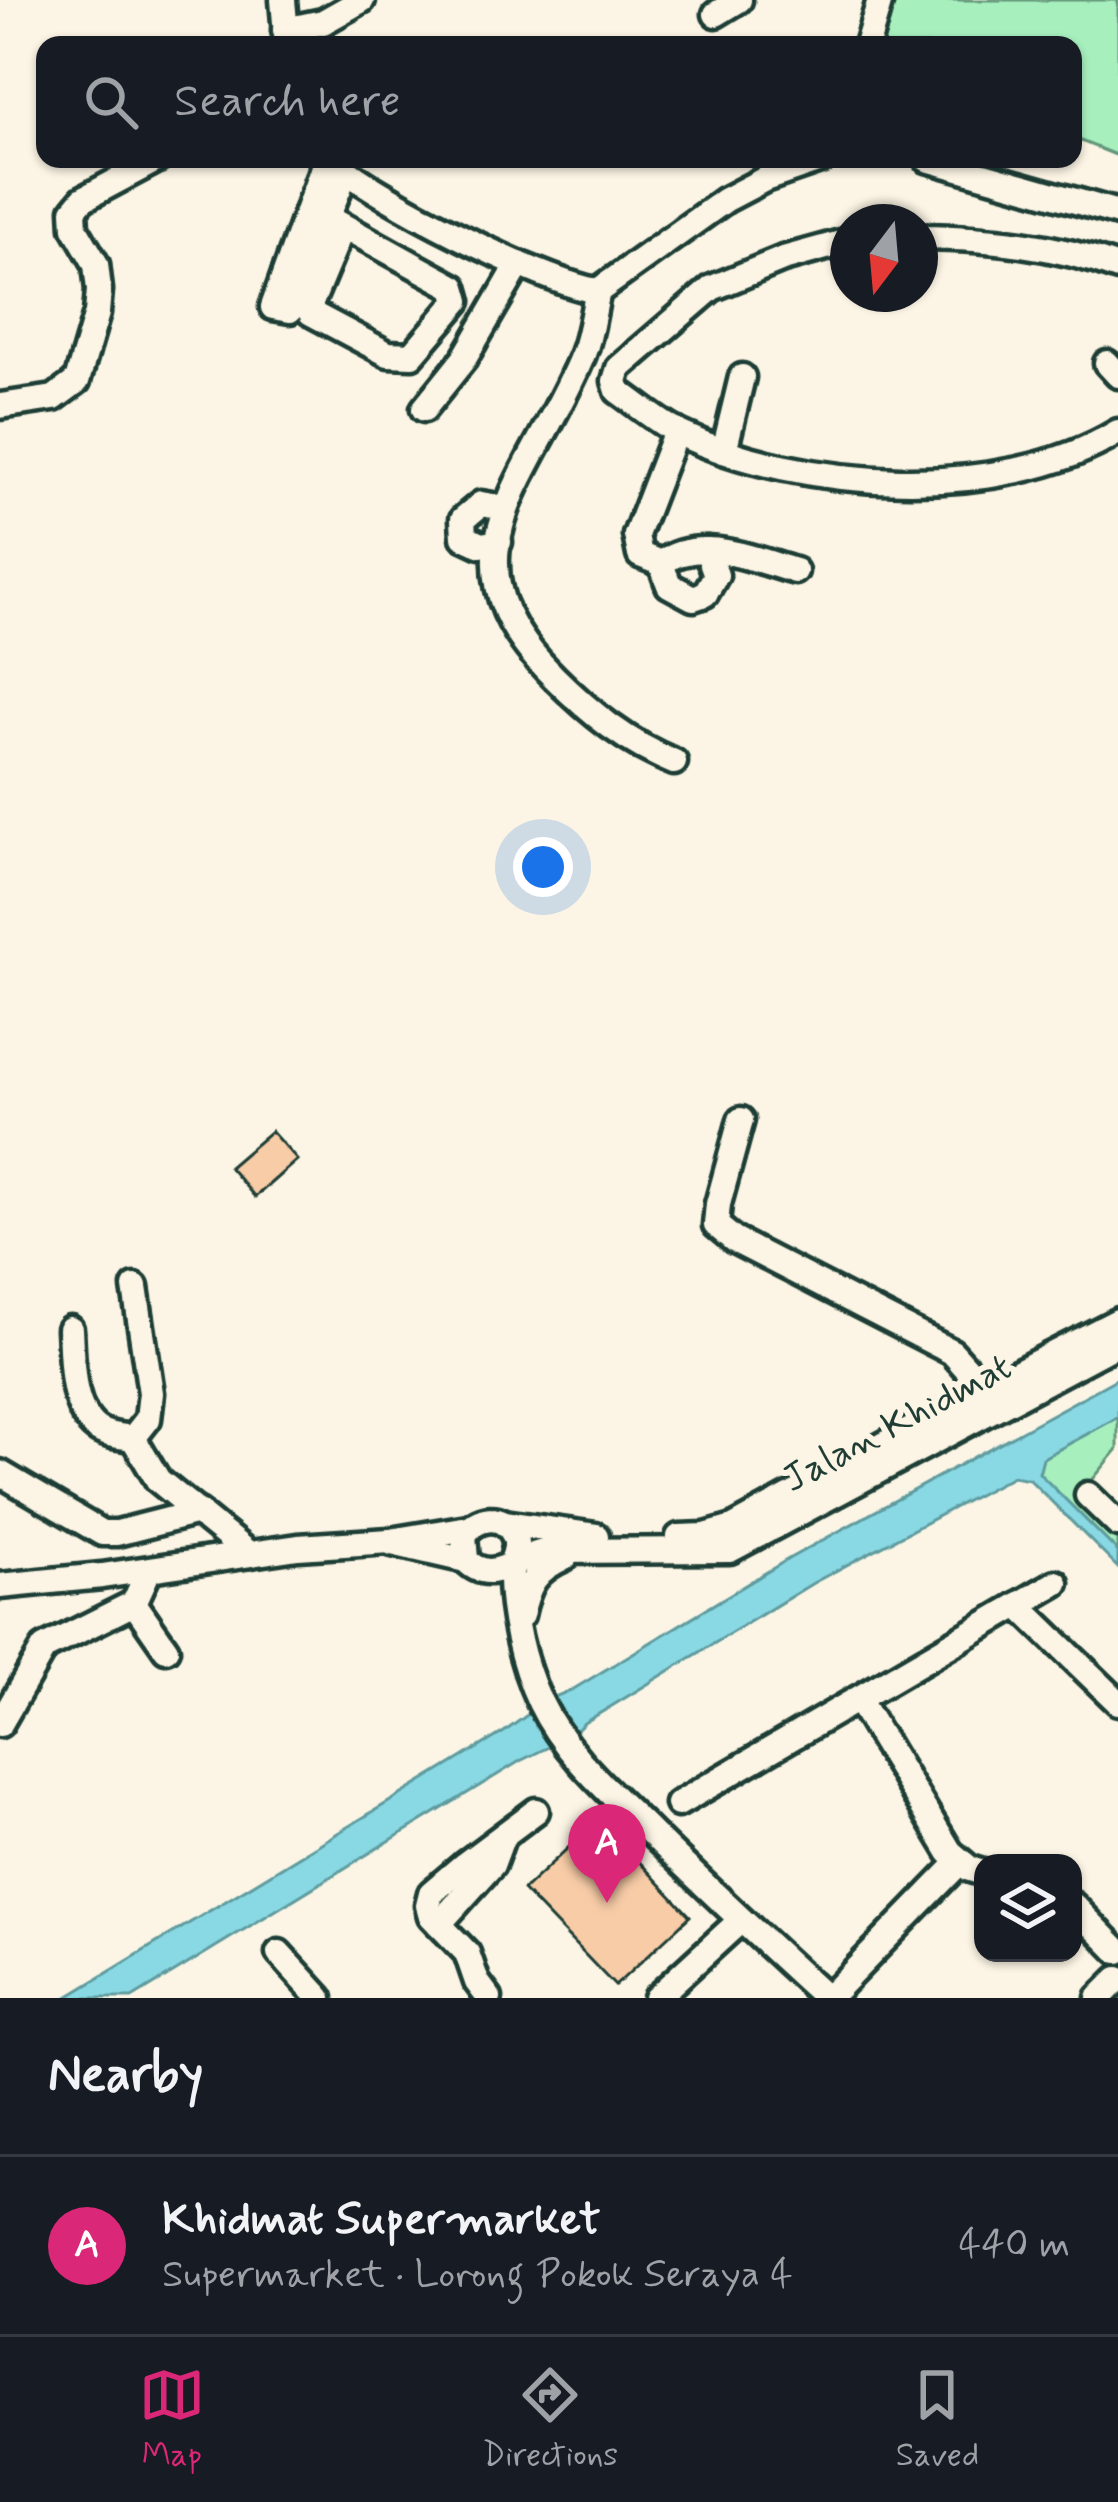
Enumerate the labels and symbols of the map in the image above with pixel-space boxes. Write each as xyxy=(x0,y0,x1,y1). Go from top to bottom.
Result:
north arrow xyxy=(830,204,938,312)
your location xyxy=(513,837,573,897)
street label: Jalan Khidmat xyxy=(774,1342,1021,1506)
pin: A xyxy=(568,1804,646,1903)

